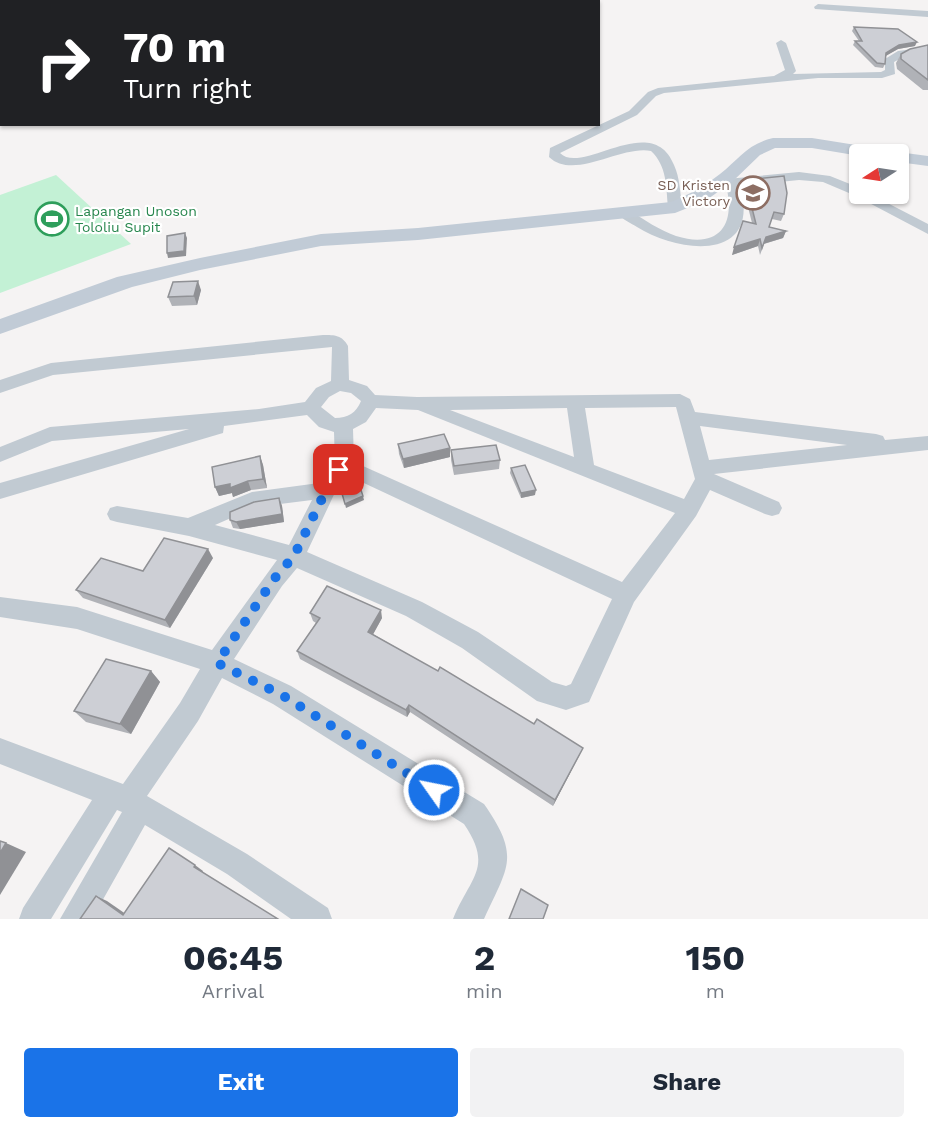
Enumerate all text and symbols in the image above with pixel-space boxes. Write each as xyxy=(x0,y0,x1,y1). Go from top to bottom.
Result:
text: 70 m xyxy=(123,23,226,72)
icon: right xyxy=(24,24,102,102)
text: Turn right xyxy=(123,73,252,105)
north arrow xyxy=(849,144,909,204)
map controls xyxy=(849,144,909,204)
school or university icon: SD Kristen Victory xyxy=(735,175,771,211)
place label: SD Kristen Victory xyxy=(658,177,731,209)
sports icon: Lapangan Unoson Tololiu Supit xyxy=(34,201,70,237)
place label: Lapangan Unoson Tololiu Supit xyxy=(75,203,197,235)
pin xyxy=(313,444,364,495)
icon: arrive xyxy=(322,453,355,486)
position arrow xyxy=(402,758,466,822)
text: 06:45 xyxy=(183,937,283,979)
text: 2 xyxy=(474,937,495,979)
text: 150 xyxy=(686,937,745,979)
text: Arrival xyxy=(202,979,264,1003)
text: min xyxy=(466,979,503,1003)
text: m xyxy=(706,979,725,1003)
button: Exit xyxy=(24,1048,458,1117)
button: Share xyxy=(470,1048,904,1117)

